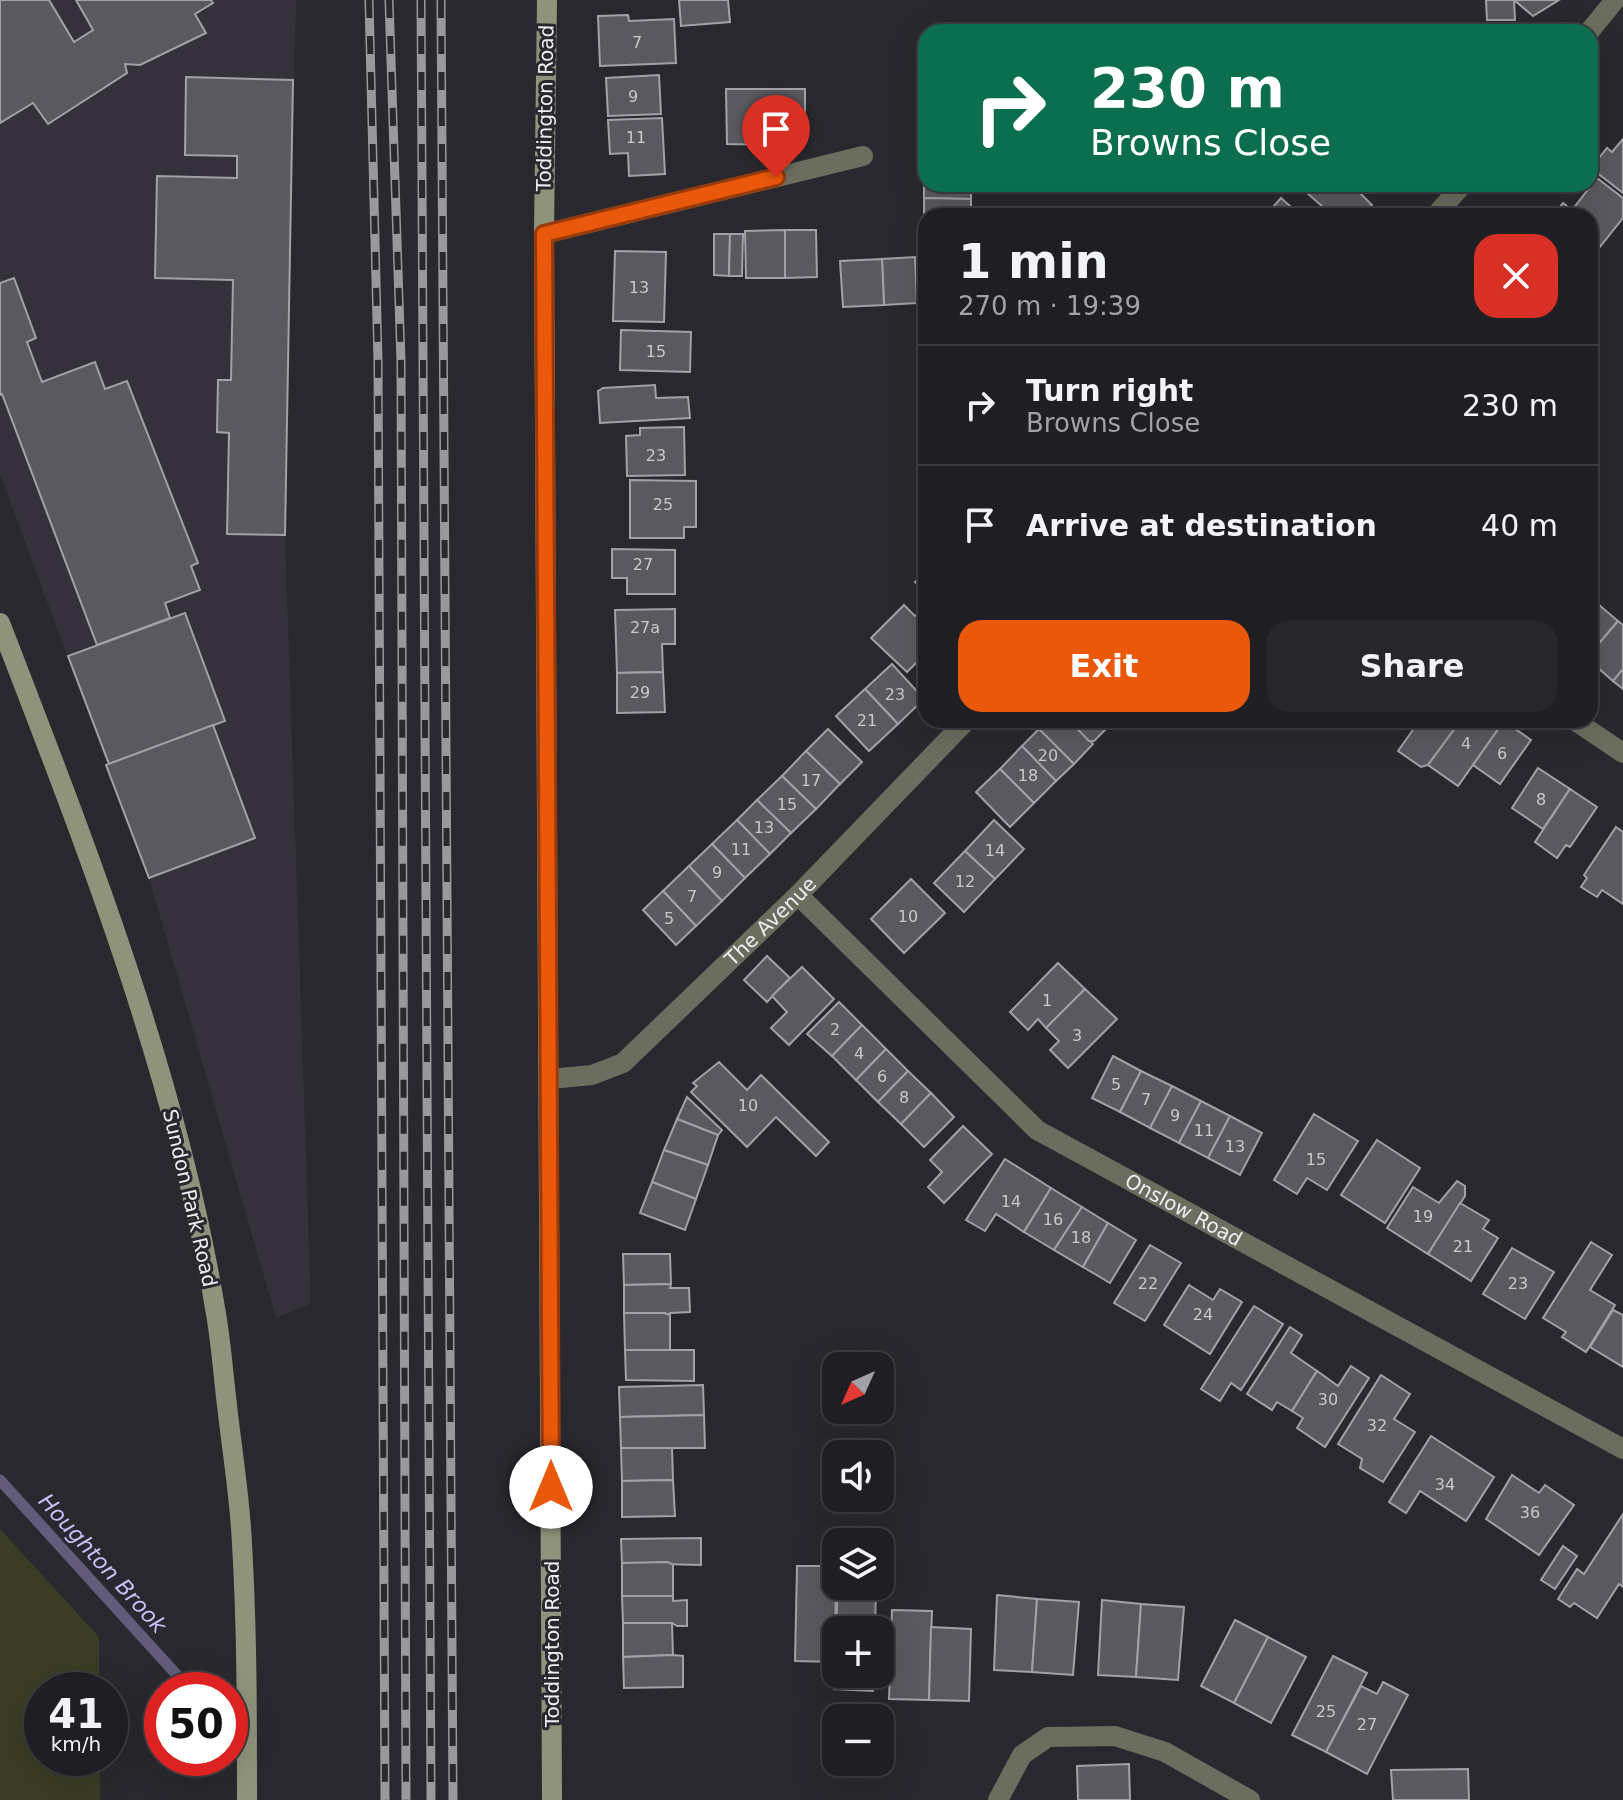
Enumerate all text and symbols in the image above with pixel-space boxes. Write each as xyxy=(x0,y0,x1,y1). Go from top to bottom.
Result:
street label: Toddington Road xyxy=(532,24,558,193)
house number: 7 xyxy=(632,33,642,52)
text: 230 m xyxy=(1090,55,1285,120)
icon: right xyxy=(958,56,1062,160)
house number: 9 xyxy=(628,87,638,106)
pin xyxy=(742,95,810,177)
icon: arrive xyxy=(754,107,798,151)
text: Browns Close xyxy=(1090,122,1331,163)
house number: 11 xyxy=(626,128,646,147)
text: 1 min xyxy=(958,233,1109,289)
button: close xyxy=(1474,234,1558,318)
house number: 13 xyxy=(629,278,649,297)
text: 270 m · 19:39 xyxy=(958,291,1141,321)
house number: 15 xyxy=(646,342,666,361)
text: Turn right xyxy=(1026,373,1193,408)
icon: right xyxy=(958,383,1002,427)
text: 230 m xyxy=(1462,388,1558,423)
text: Browns Close xyxy=(1026,408,1200,438)
house number: 23 xyxy=(646,446,666,465)
house number: 25 xyxy=(653,495,673,514)
icon: arrive xyxy=(958,503,1002,547)
text: Arrive at destination xyxy=(1026,508,1377,543)
text: 40 m xyxy=(1481,508,1558,543)
house number: 27 xyxy=(633,555,653,574)
house number: 27a xyxy=(630,618,660,637)
button: Exit xyxy=(958,620,1250,712)
button: Share xyxy=(1266,620,1558,712)
house number: 29 xyxy=(630,683,650,702)
house number: 23 xyxy=(885,685,905,704)
house number: 21 xyxy=(857,711,877,730)
house number: 4 xyxy=(1461,734,1471,753)
house number: 6 xyxy=(1497,744,1507,763)
house number: 20 xyxy=(1038,746,1058,765)
house number: 18 xyxy=(1018,766,1038,785)
house number: 17 xyxy=(801,771,821,790)
house number: 8 xyxy=(1536,790,1546,809)
house number: 15 xyxy=(777,795,797,814)
house number: 13 xyxy=(754,818,774,837)
house number: 11 xyxy=(731,840,751,859)
house number: 14 xyxy=(985,841,1005,860)
house number: 9 xyxy=(712,863,722,882)
street label: The Avenue xyxy=(719,872,821,972)
house number: 12 xyxy=(955,872,975,891)
house number: 7 xyxy=(687,887,697,906)
house number: 10 xyxy=(898,907,918,926)
house number: 5 xyxy=(664,909,674,928)
house number: 1 xyxy=(1042,991,1052,1010)
house number: 2 xyxy=(830,1020,840,1039)
house number: 3 xyxy=(1072,1026,1082,1045)
house number: 4 xyxy=(854,1044,864,1063)
house number: 6 xyxy=(877,1067,887,1086)
house number: 5 xyxy=(1111,1075,1121,1094)
house number: 8 xyxy=(899,1088,909,1107)
house number: 7 xyxy=(1141,1090,1151,1109)
house number: 10 xyxy=(738,1096,758,1115)
house number: 9 xyxy=(1170,1106,1180,1125)
street label: Sundon Park Road xyxy=(158,1107,222,1289)
house number: 11 xyxy=(1194,1121,1214,1140)
house number: 13 xyxy=(1225,1137,1245,1156)
house number: 15 xyxy=(1306,1150,1326,1169)
street label: Onslow Road xyxy=(1121,1168,1246,1251)
house number: 14 xyxy=(1001,1192,1021,1211)
house number: 19 xyxy=(1413,1207,1433,1226)
house number: 16 xyxy=(1043,1210,1063,1229)
house number: 18 xyxy=(1071,1228,1091,1247)
house number: 21 xyxy=(1453,1237,1473,1256)
house number: 22 xyxy=(1138,1274,1158,1293)
house number: 23 xyxy=(1508,1274,1528,1293)
house number: 24 xyxy=(1193,1305,1213,1324)
north arrow xyxy=(822,1352,894,1424)
map controls xyxy=(822,1352,894,1776)
house number: 30 xyxy=(1318,1390,1338,1409)
house number: 32 xyxy=(1367,1416,1387,1435)
button: sound xyxy=(822,1440,894,1512)
position arrow xyxy=(509,1445,593,1529)
house number: 34 xyxy=(1435,1475,1455,1494)
water label: Houghton Brook xyxy=(34,1489,173,1639)
house number: 36 xyxy=(1520,1503,1540,1522)
button: layers xyxy=(822,1528,894,1600)
street label: Toddington Road xyxy=(540,1561,564,1728)
button: + xyxy=(822,1616,894,1688)
speed limit sign: 50 xyxy=(144,1672,248,1776)
text: 41 xyxy=(48,1691,104,1737)
house number: 25 xyxy=(1316,1702,1336,1721)
button: − xyxy=(822,1704,894,1776)
house number: 27 xyxy=(1357,1715,1377,1734)
text: km/h xyxy=(51,1732,101,1756)

